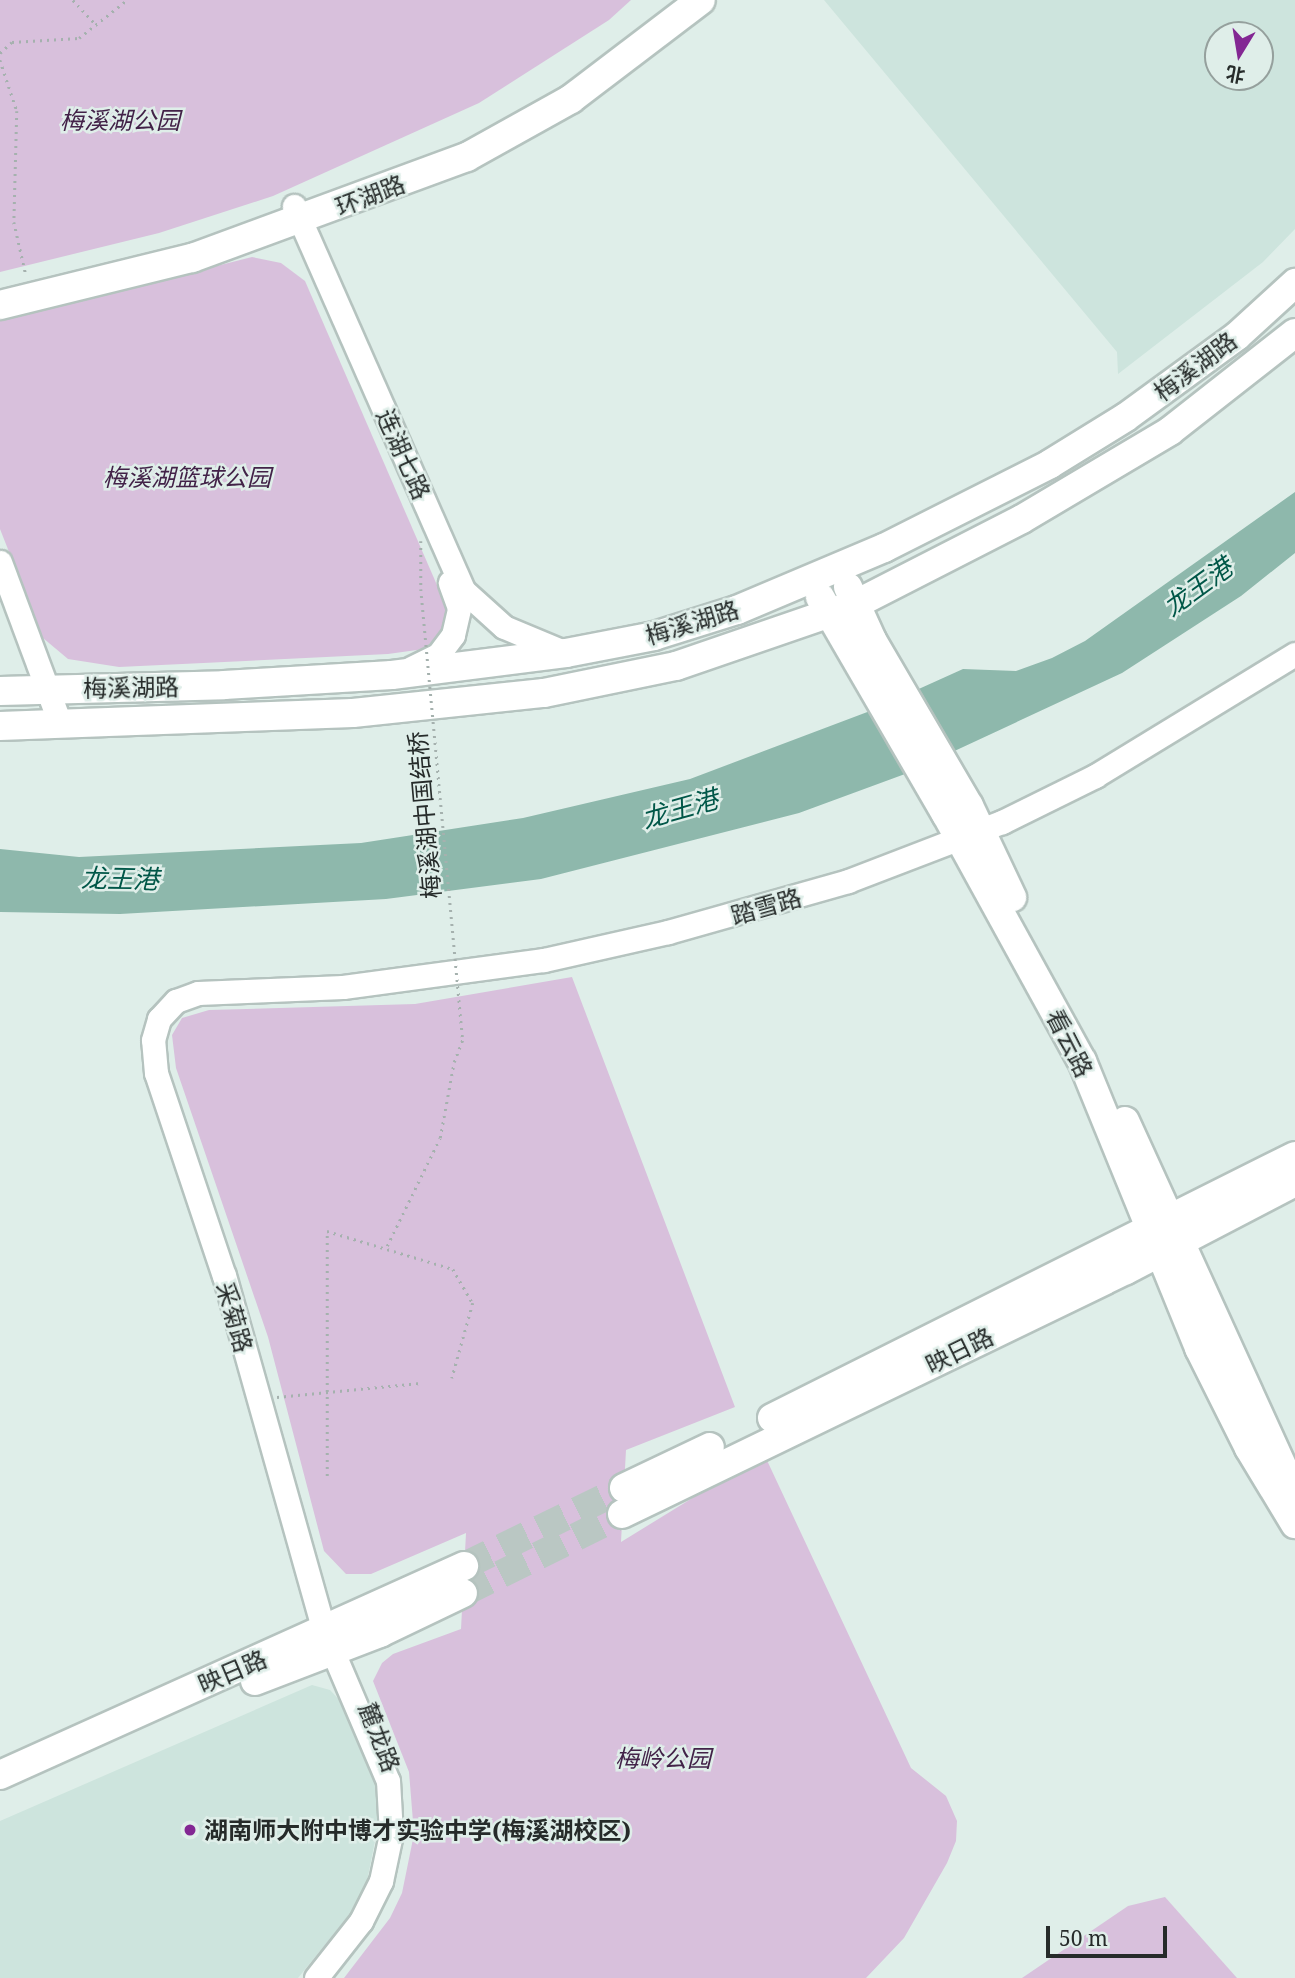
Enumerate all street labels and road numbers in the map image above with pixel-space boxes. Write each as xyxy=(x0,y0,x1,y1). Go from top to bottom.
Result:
street label: 环湖路 xyxy=(331,169,409,221)
street label: 梅溪湖路 xyxy=(1148,326,1242,406)
street label: 连湖七路 xyxy=(371,404,437,504)
street label: 梅溪湖路 xyxy=(642,594,742,650)
street label: 梅溪湖路 xyxy=(83,672,179,702)
street label: 梅溪湖中国结桥 xyxy=(402,730,446,900)
street label: 踏雪路 xyxy=(727,882,805,930)
street label: 看云路 xyxy=(1041,1004,1099,1082)
street label: 采菊路 xyxy=(211,1278,259,1356)
street label: 映日路 xyxy=(920,1321,998,1379)
street label: 映日路 xyxy=(193,1644,271,1698)
street label: 麓龙路 xyxy=(354,1698,406,1776)

